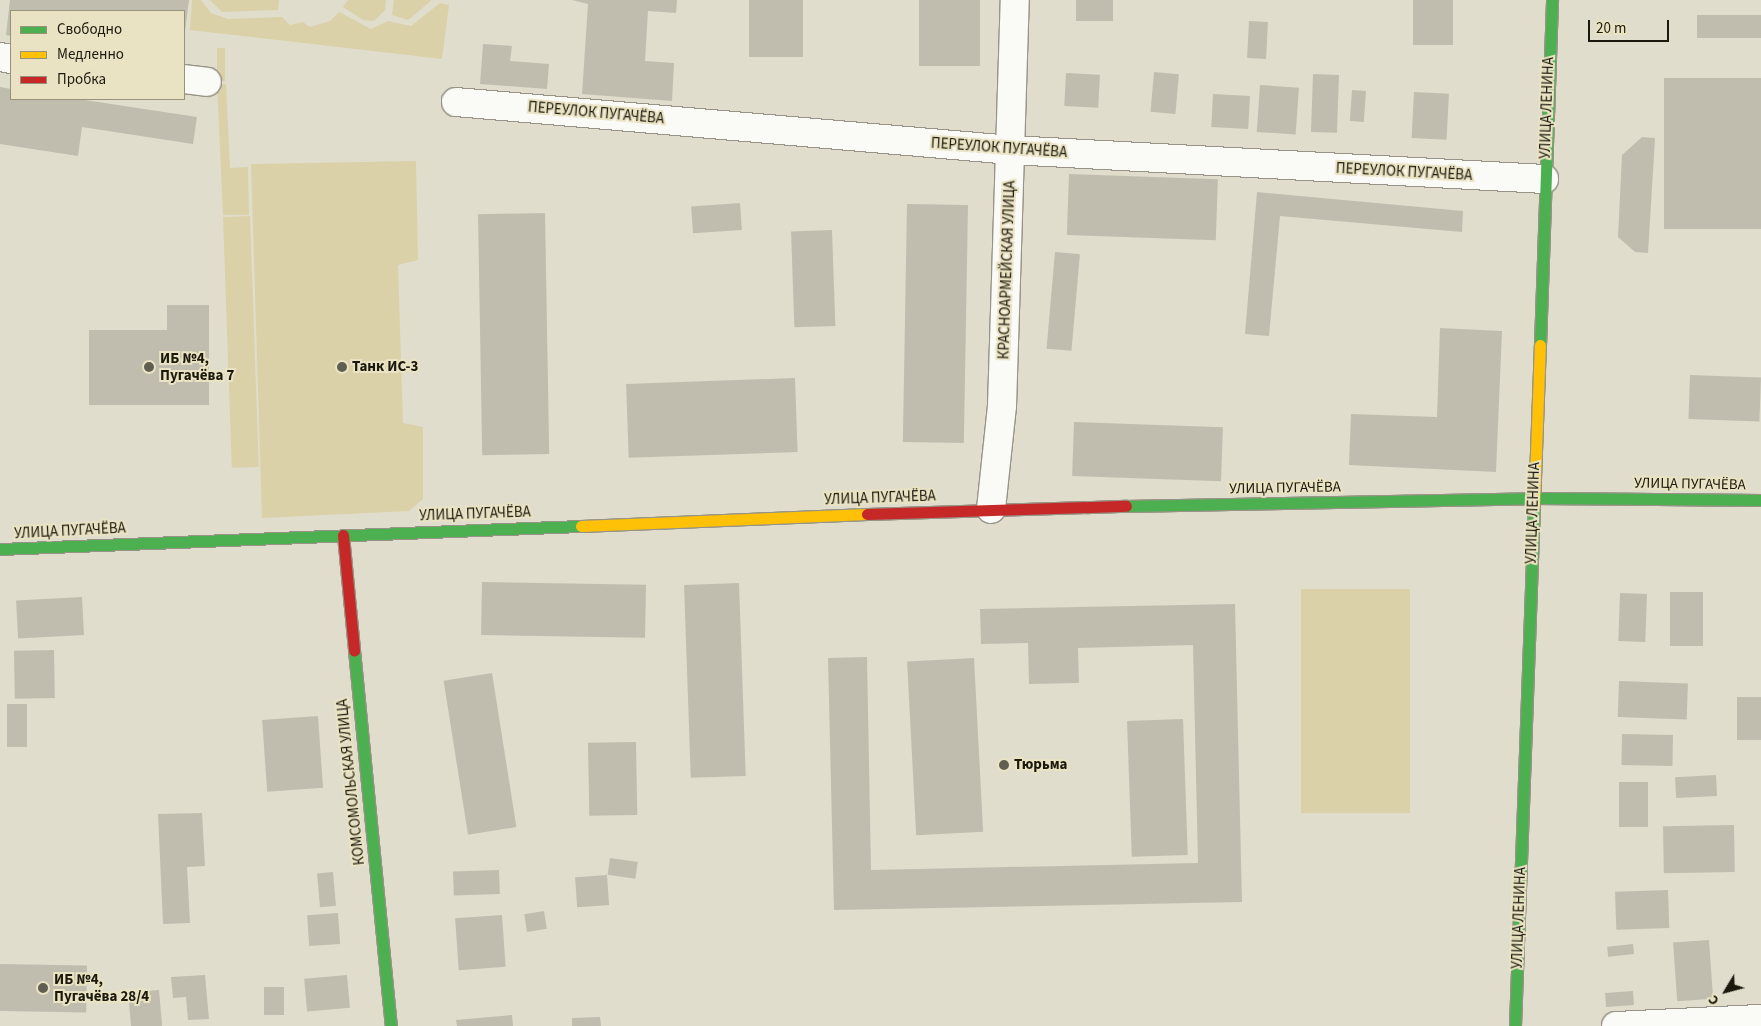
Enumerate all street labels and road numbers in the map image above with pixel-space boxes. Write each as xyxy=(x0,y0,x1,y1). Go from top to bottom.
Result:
street label: УЛИЦА ЛЕНИНА xyxy=(1536,57,1558,159)
street label: ПЕРЕУЛОК ПУГАЧЁВА xyxy=(527,98,665,128)
street label: ПЕРЕУЛОК ПУГАЧЁВА xyxy=(930,134,1068,162)
street label: ПЕРЕУЛОК ПУГАЧЁВА xyxy=(1335,159,1473,185)
street label: КРАСНОАРМЕЙСКАЯ УЛИЦА xyxy=(995,180,1019,360)
street label: УЛИЦА ЛЕНИНА xyxy=(1522,462,1544,564)
street label: УЛИЦА ПУГАЧЁВА xyxy=(1634,474,1746,494)
street label: УЛИЦА ПУГАЧЁВА xyxy=(1229,478,1341,498)
street label: УЛИЦА ПУГАЧЁВА xyxy=(824,487,936,509)
street label: УЛИЦА ПУГАЧЁВА xyxy=(419,503,531,525)
street label: УЛИЦА ПУГАЧЁВА xyxy=(14,519,126,543)
street label: КОМСОМОЛЬСКАЯ УЛИЦА xyxy=(333,698,369,866)
street label: УЛИЦА ЛЕНИНА xyxy=(1508,867,1530,969)

